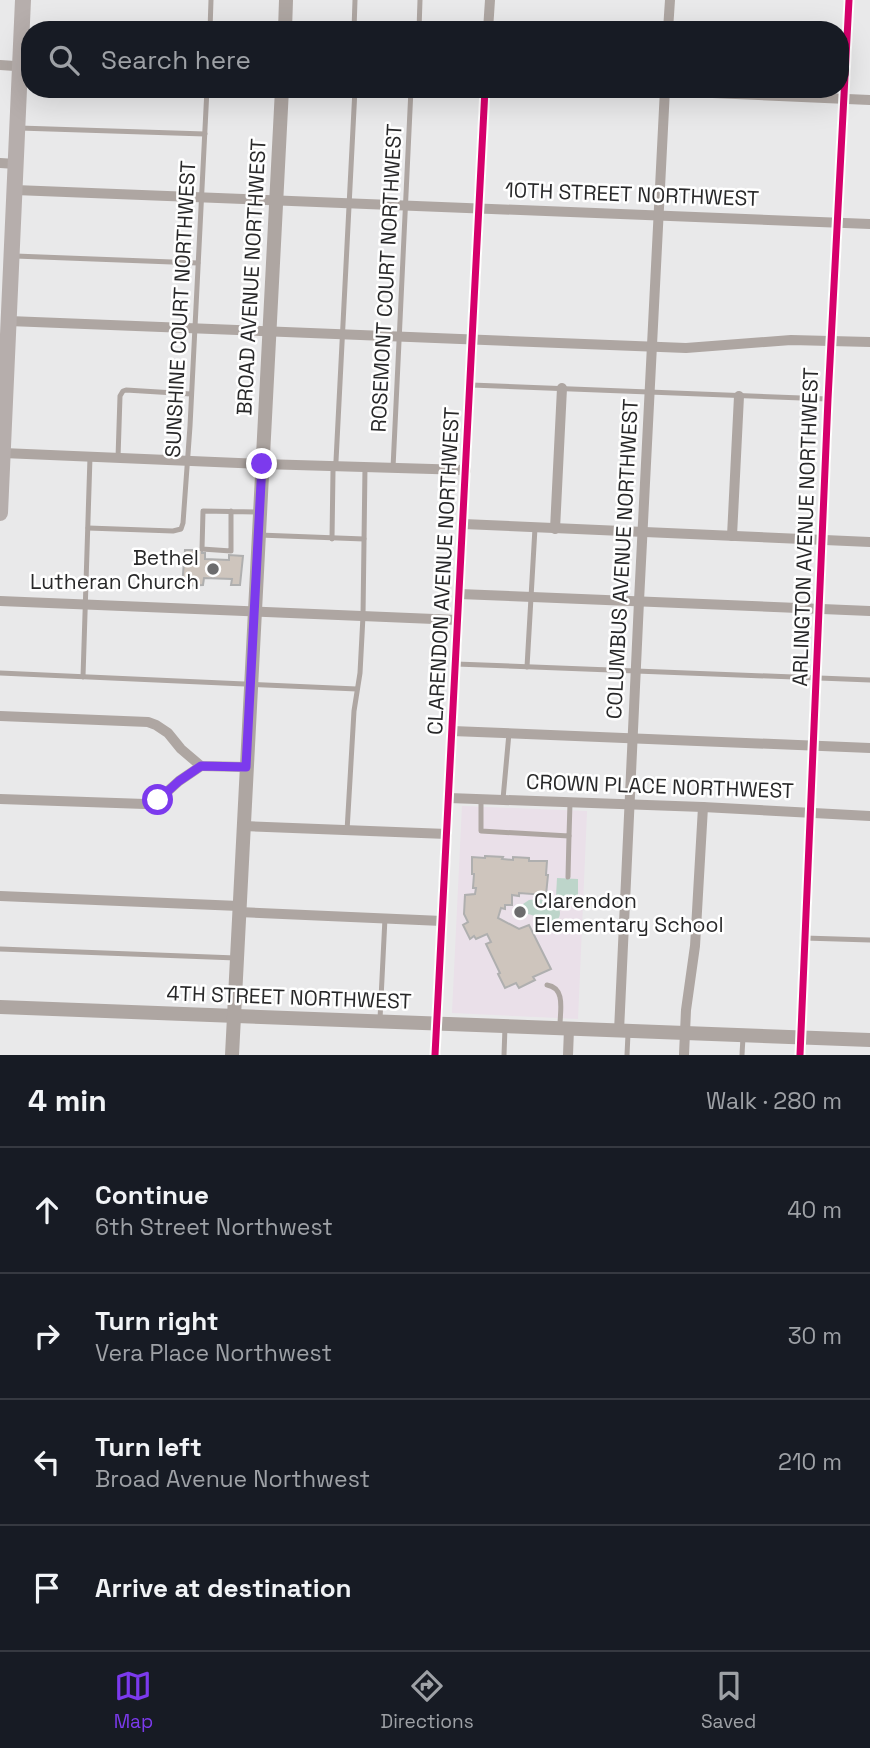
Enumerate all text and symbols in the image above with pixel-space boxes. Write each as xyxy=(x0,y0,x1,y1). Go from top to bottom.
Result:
search box xyxy=(21,21,849,98)
icon: search xyxy=(45,41,83,79)
text: Search here xyxy=(101,43,251,77)
street label: ROSEMONT COURT NORTHWEST xyxy=(364,123,408,433)
street label: BROAD AVENUE NORTHWEST xyxy=(230,138,272,416)
street label: SUNSHINE COURT NORTHWEST xyxy=(159,160,201,458)
street label: 10TH STREET NORTHWEST xyxy=(504,176,760,212)
street label: ARLINGTON AVENUE NORTHWEST xyxy=(786,367,824,687)
street label: COLUMBUS AVENUE NORTHWEST xyxy=(600,398,644,720)
street label: CLARENDON AVENUE NORTHWEST xyxy=(421,406,465,736)
route end xyxy=(246,448,277,479)
place label: Bethel Lutheran Church xyxy=(30,544,199,595)
marker: Bethel Lutheran Church xyxy=(205,561,221,577)
street label: CROWN PLACE NORTHWEST xyxy=(526,768,794,804)
route start xyxy=(142,784,173,815)
place label: Clarendon Elementary School xyxy=(534,887,724,938)
marker: Clarendon Elementary School xyxy=(512,904,528,920)
street label: 4TH STREET NORTHWEST xyxy=(166,979,412,1015)
text: 4 min xyxy=(28,1081,107,1120)
text: Walk · 280 m xyxy=(706,1086,842,1116)
text: Continue xyxy=(95,1178,209,1212)
icon: ahead xyxy=(28,1191,66,1229)
text: 40 m xyxy=(787,1195,842,1225)
text: 6th Street Northwest xyxy=(95,1212,333,1242)
text: Turn right xyxy=(95,1304,219,1338)
icon: right xyxy=(28,1317,66,1355)
text: 30 m xyxy=(788,1321,842,1351)
text: Vera Place Northwest xyxy=(95,1338,332,1368)
text: Turn left xyxy=(95,1430,202,1464)
icon: left xyxy=(28,1443,66,1481)
text: 210 m xyxy=(778,1447,842,1477)
text: Broad Avenue Northwest xyxy=(95,1464,370,1494)
icon: arrive xyxy=(28,1569,66,1607)
text: Arrive at destination xyxy=(95,1571,352,1605)
tab: Map xyxy=(114,1667,153,1734)
tab: Directions xyxy=(381,1667,474,1734)
tab: Saved xyxy=(701,1667,756,1734)

